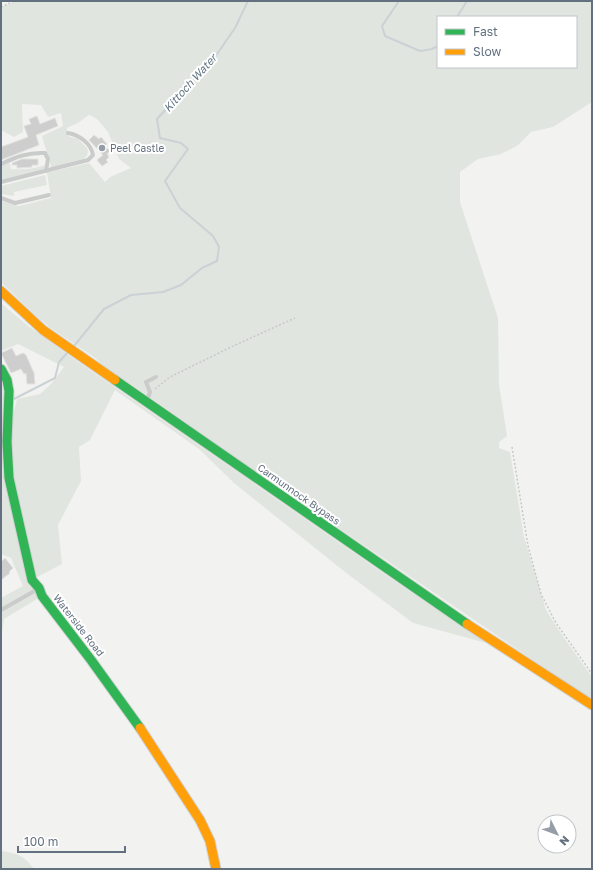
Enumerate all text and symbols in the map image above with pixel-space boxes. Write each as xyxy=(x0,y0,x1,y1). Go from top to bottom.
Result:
legend xyxy=(437,16,577,68)
text: Fast xyxy=(473,24,498,39)
text: Slow xyxy=(473,44,501,59)
water label: Kittoch Water xyxy=(160,50,220,114)
place label: Peel Castle xyxy=(110,142,165,154)
marker: Peel Castle xyxy=(97,143,107,153)
street label: Carmunnock Bypass xyxy=(256,461,342,527)
street label: Waterside Road xyxy=(51,592,107,658)
north arrow xyxy=(537,814,577,854)
scale bar xyxy=(18,828,125,854)
text: 100 m xyxy=(24,834,58,849)
text: N xyxy=(557,834,572,848)

